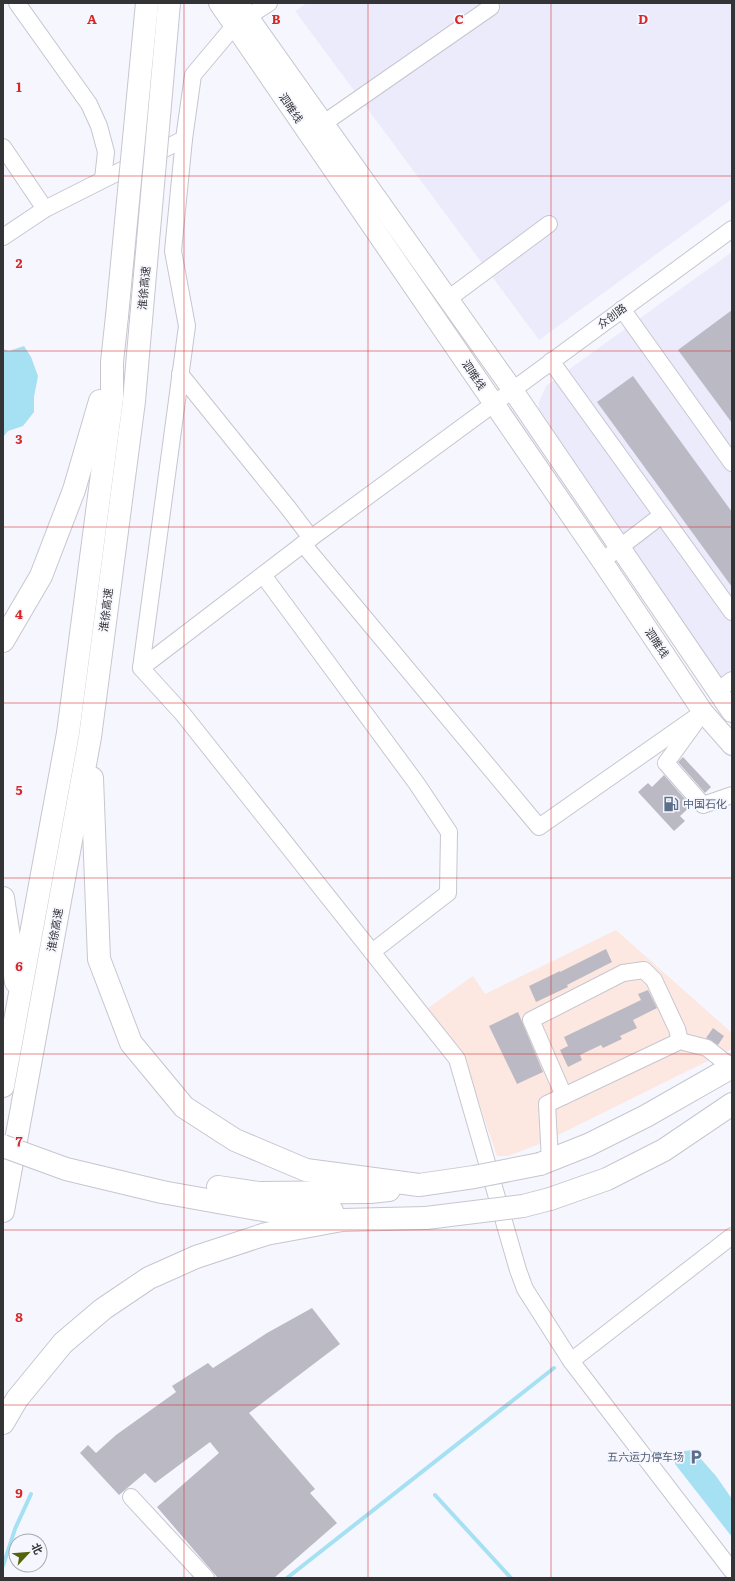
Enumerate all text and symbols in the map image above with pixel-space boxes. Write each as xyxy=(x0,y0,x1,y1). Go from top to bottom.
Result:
text: A xyxy=(87,9,97,28)
text: B xyxy=(272,9,281,28)
text: C xyxy=(454,9,464,28)
text: D xyxy=(638,9,648,28)
text: 1 xyxy=(16,77,22,96)
street label: 泗睢线 xyxy=(276,89,308,126)
text: 2 xyxy=(16,253,23,272)
street label: 淮徐高速 xyxy=(133,265,153,311)
street label: 众创路 xyxy=(593,299,629,331)
street label: 泗睢线 xyxy=(459,356,491,393)
text: 3 xyxy=(15,429,23,448)
street label: 淮徐高速 xyxy=(94,587,116,633)
text: 4 xyxy=(15,604,23,623)
street label: 泗睢线 xyxy=(642,624,674,661)
text: 5 xyxy=(15,780,23,799)
fuel station icon: 中国石化 xyxy=(662,795,680,813)
place label: 中国石化 xyxy=(683,795,727,811)
street label: 淮徐高速 xyxy=(42,907,66,953)
text: 6 xyxy=(15,956,23,975)
text: 7 xyxy=(15,1131,23,1150)
text: 8 xyxy=(15,1307,23,1326)
place label: 五六运力停车场 xyxy=(607,1448,684,1464)
parking icon: 五六运力停车场 xyxy=(687,1448,705,1466)
text: 9 xyxy=(15,1483,23,1502)
north arrow xyxy=(8,1533,48,1573)
text: 北 xyxy=(28,1540,47,1557)

